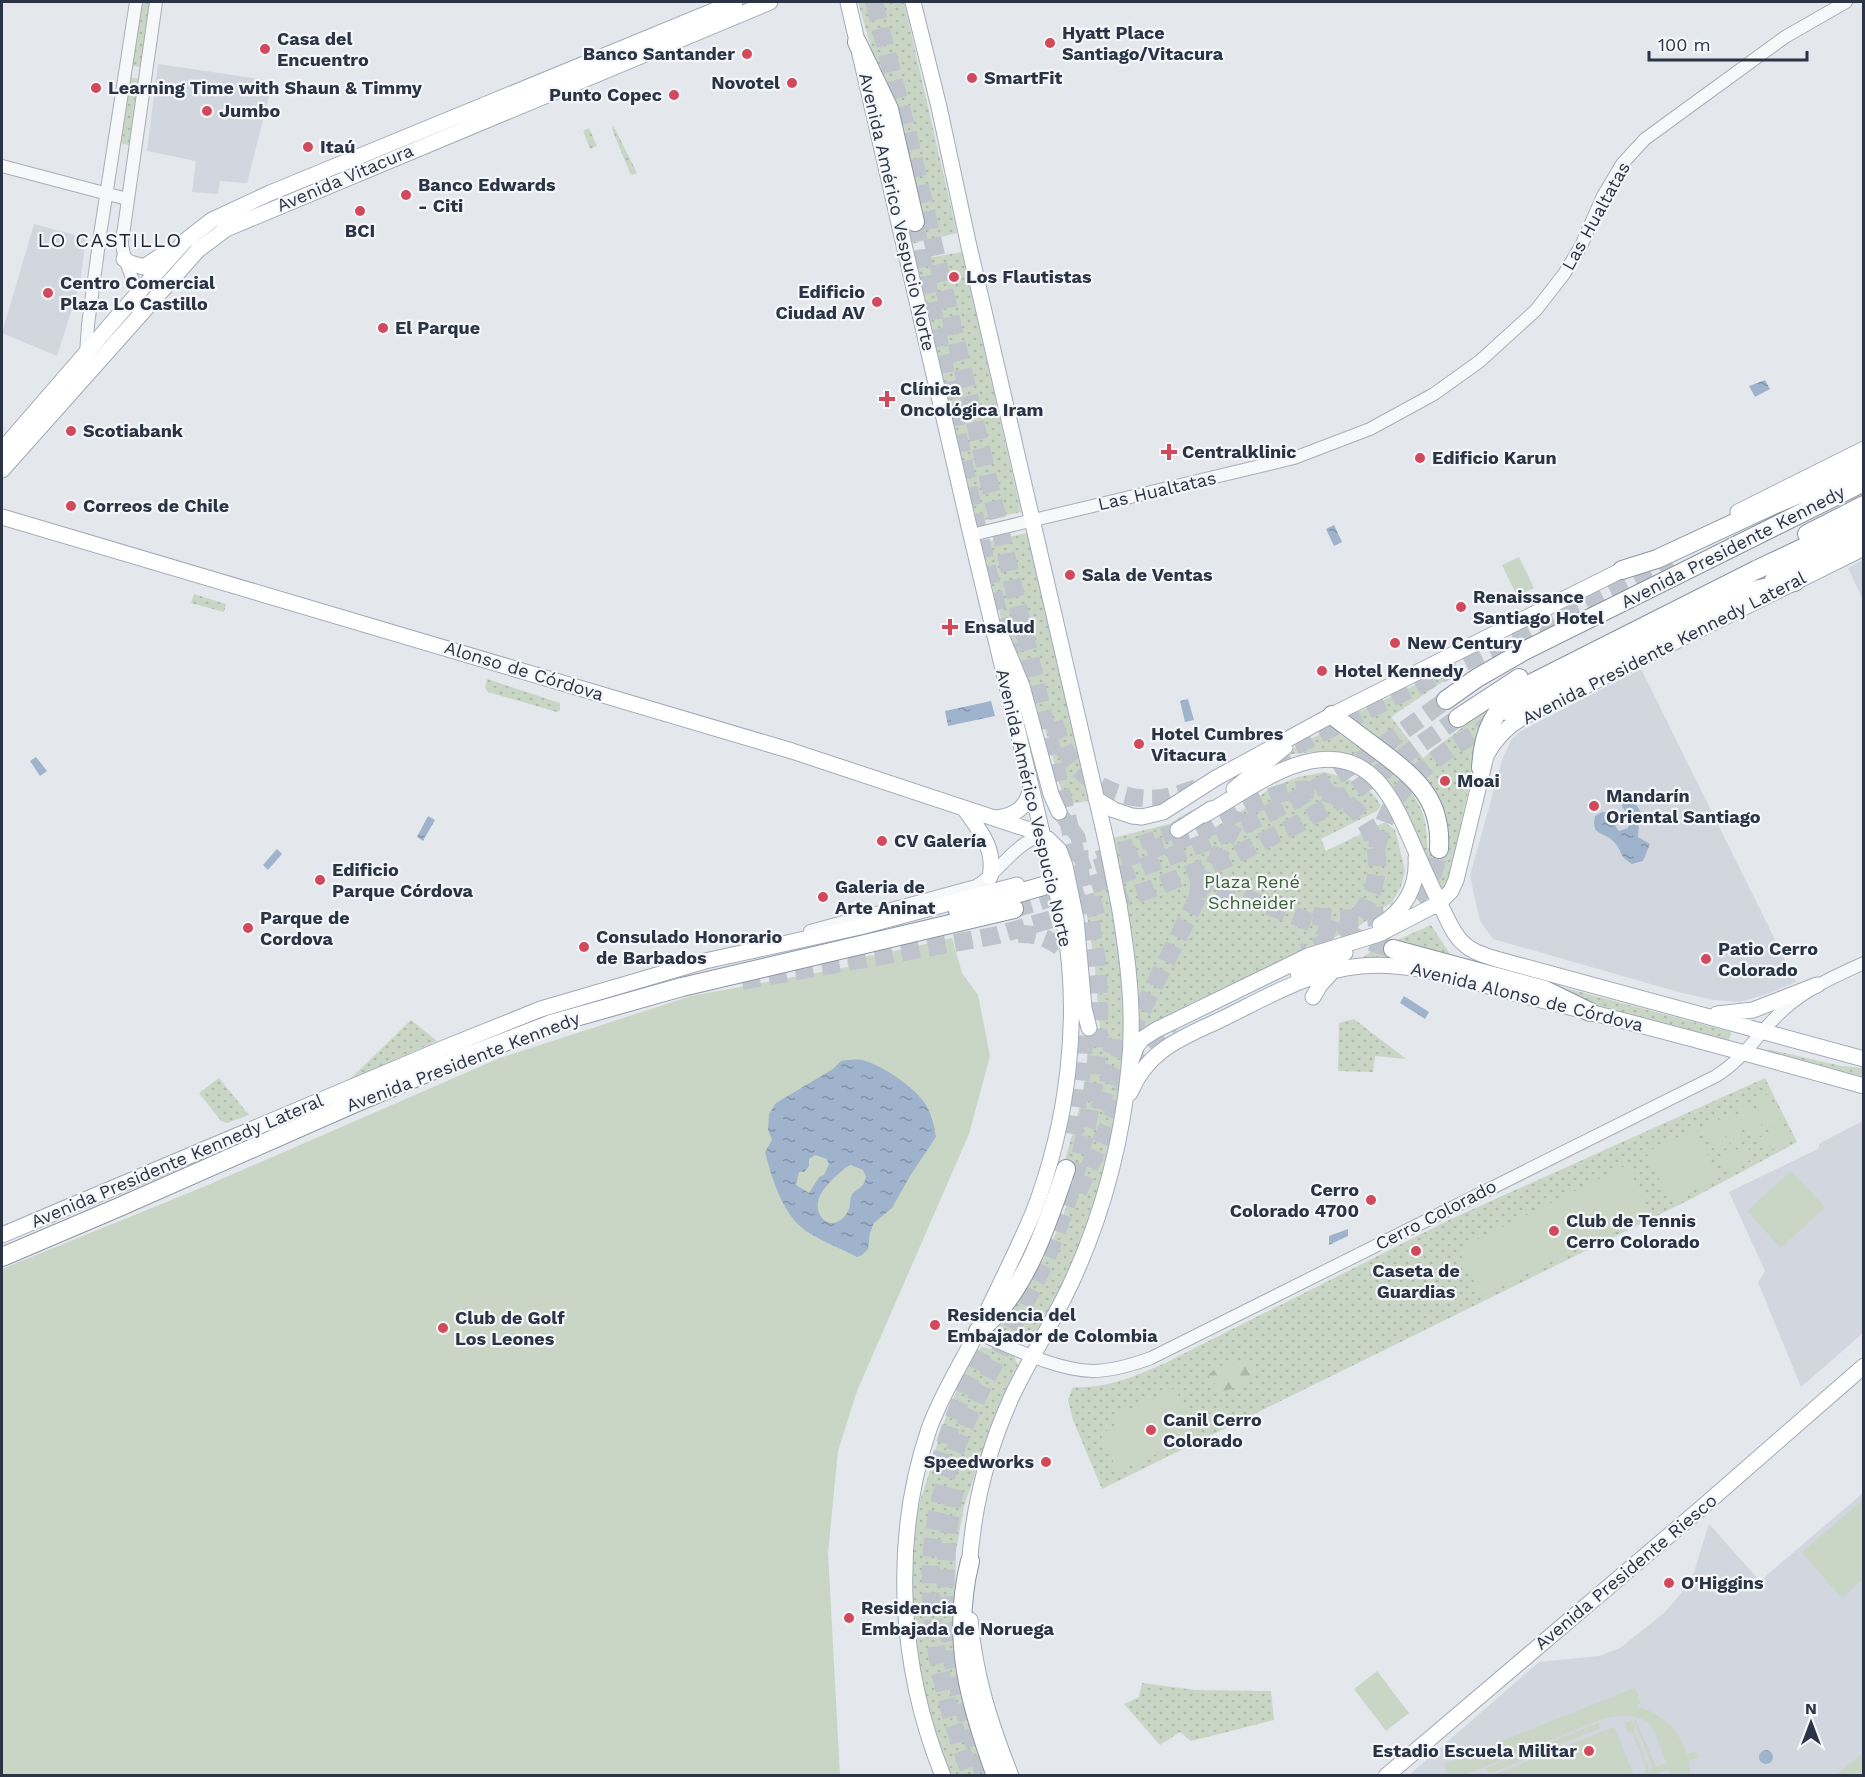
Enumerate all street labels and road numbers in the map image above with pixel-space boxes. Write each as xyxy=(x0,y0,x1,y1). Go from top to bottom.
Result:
street label: Avenida Américo Vespucio Norte xyxy=(855,71,940,353)
street label: Avenida Vitacura xyxy=(273,139,416,216)
street label: Las Hualtatas xyxy=(1557,158,1634,274)
street label: Las Hualtatas xyxy=(1096,467,1218,514)
street label: Avenida Presidente Kennedy xyxy=(1617,481,1849,612)
street label: Avenida Presidente Kennedy Lateral xyxy=(1519,566,1809,728)
street label: Alonso de Córdova xyxy=(442,636,606,705)
street label: Avenida Américo Vespucio Norte xyxy=(992,667,1077,949)
street label: Avenida Alonso de Córdova xyxy=(1409,957,1645,1036)
street label: Avenida Presidente Kennedy xyxy=(343,1007,583,1116)
street label: Avenida Presidente Kennedy Lateral xyxy=(28,1089,326,1232)
street label: Cerro Colorado xyxy=(1372,1175,1500,1254)
street label: Avenida Presidente Riesco xyxy=(1530,1489,1721,1654)

